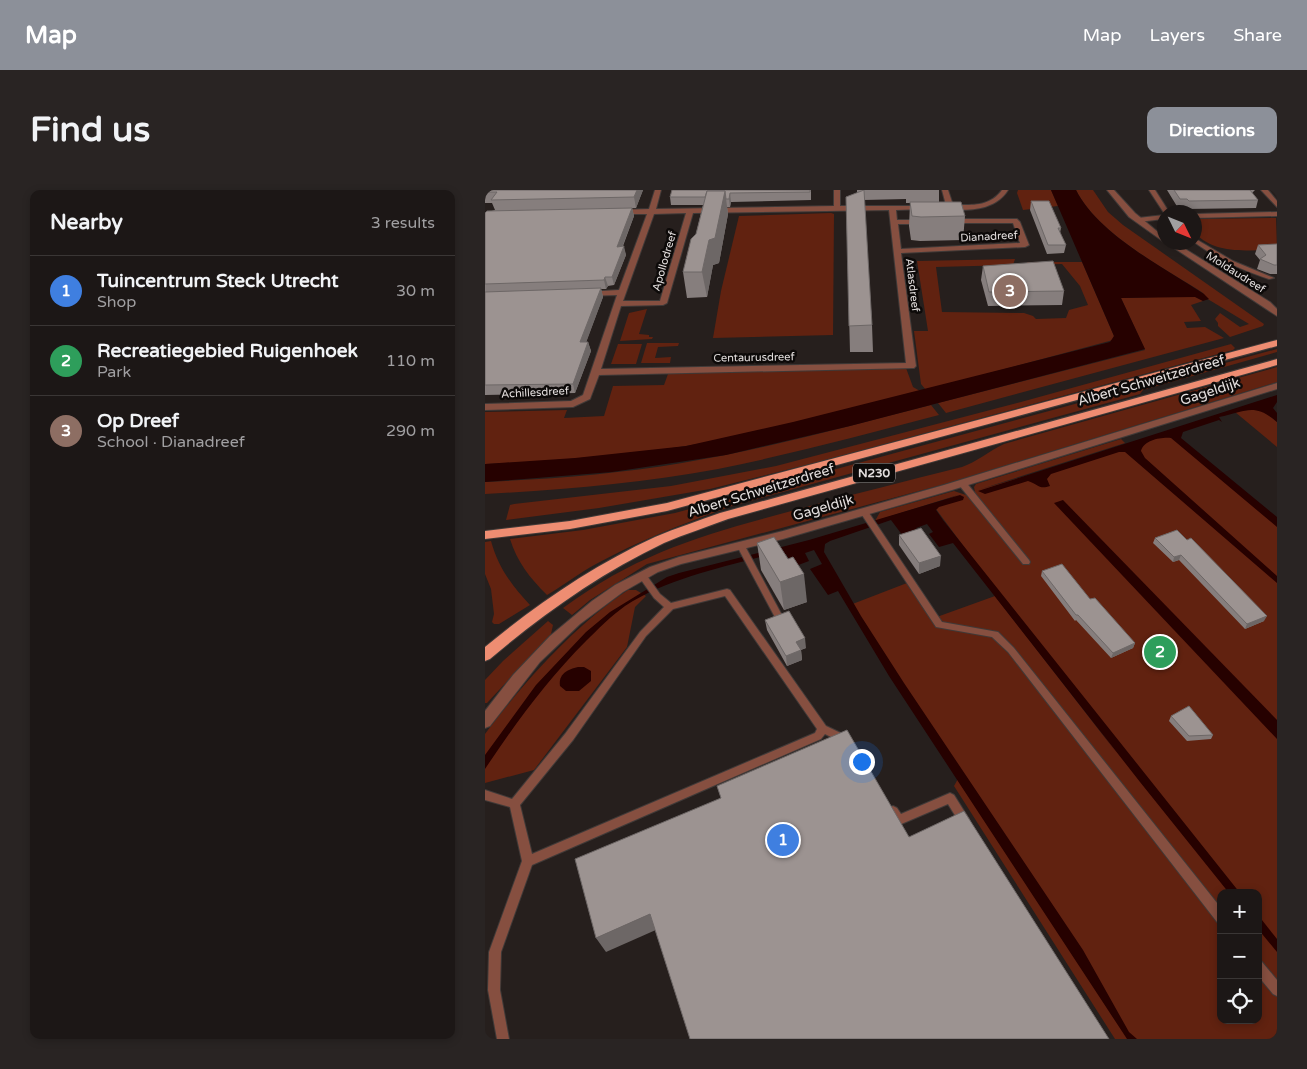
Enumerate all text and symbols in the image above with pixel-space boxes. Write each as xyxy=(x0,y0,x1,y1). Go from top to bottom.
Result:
text: Map xyxy=(25,21,77,50)
text: Map xyxy=(1083,24,1122,46)
text: Layers xyxy=(1150,24,1205,46)
text: Share xyxy=(1233,24,1282,46)
button: Directions xyxy=(1147,107,1277,153)
text: Find us xyxy=(30,109,150,151)
north arrow xyxy=(1157,205,1202,250)
text: Nearby xyxy=(50,210,123,235)
text: 3 results xyxy=(371,213,435,233)
street label: Dianadreef xyxy=(960,228,1019,244)
street label: Apollodreef xyxy=(650,229,679,293)
street label: Moldaudreef xyxy=(1204,249,1268,296)
street label: Atlasdreef xyxy=(903,257,922,313)
text: Tuincentrum Steck Utrecht xyxy=(97,270,338,292)
pin: 3 xyxy=(994,272,1026,310)
text: 1 xyxy=(61,281,71,301)
text: 30 m xyxy=(396,281,435,301)
text: Shop xyxy=(97,292,136,312)
text: Recreatiegebied Ruigenhoek xyxy=(97,340,358,362)
street label: Centaurusdreef xyxy=(713,350,795,365)
text: 2 xyxy=(61,351,71,371)
text: 110 m xyxy=(386,351,435,371)
street label: Albert Schweitzerdreef xyxy=(1076,351,1227,410)
text: Park xyxy=(97,362,131,382)
street label: Gageldijk xyxy=(1178,374,1243,409)
street label: Achillesdreef xyxy=(501,384,570,401)
text: Op Dreef xyxy=(97,410,179,432)
text: 3 xyxy=(61,421,71,441)
text: 290 m xyxy=(386,421,435,441)
text: School · Dianadreef xyxy=(97,432,245,452)
street label: Albert Schweitzerdreef xyxy=(686,460,837,521)
road number: N230 xyxy=(853,464,895,482)
street label: Gageldijk xyxy=(791,491,856,524)
pin: 2 xyxy=(1144,633,1176,671)
your location xyxy=(849,749,875,775)
pin: 1 xyxy=(767,821,799,859)
map controls xyxy=(1217,889,1262,1024)
button: + xyxy=(1217,889,1262,934)
button: − xyxy=(1217,934,1262,979)
button: locate xyxy=(1217,979,1262,1024)

